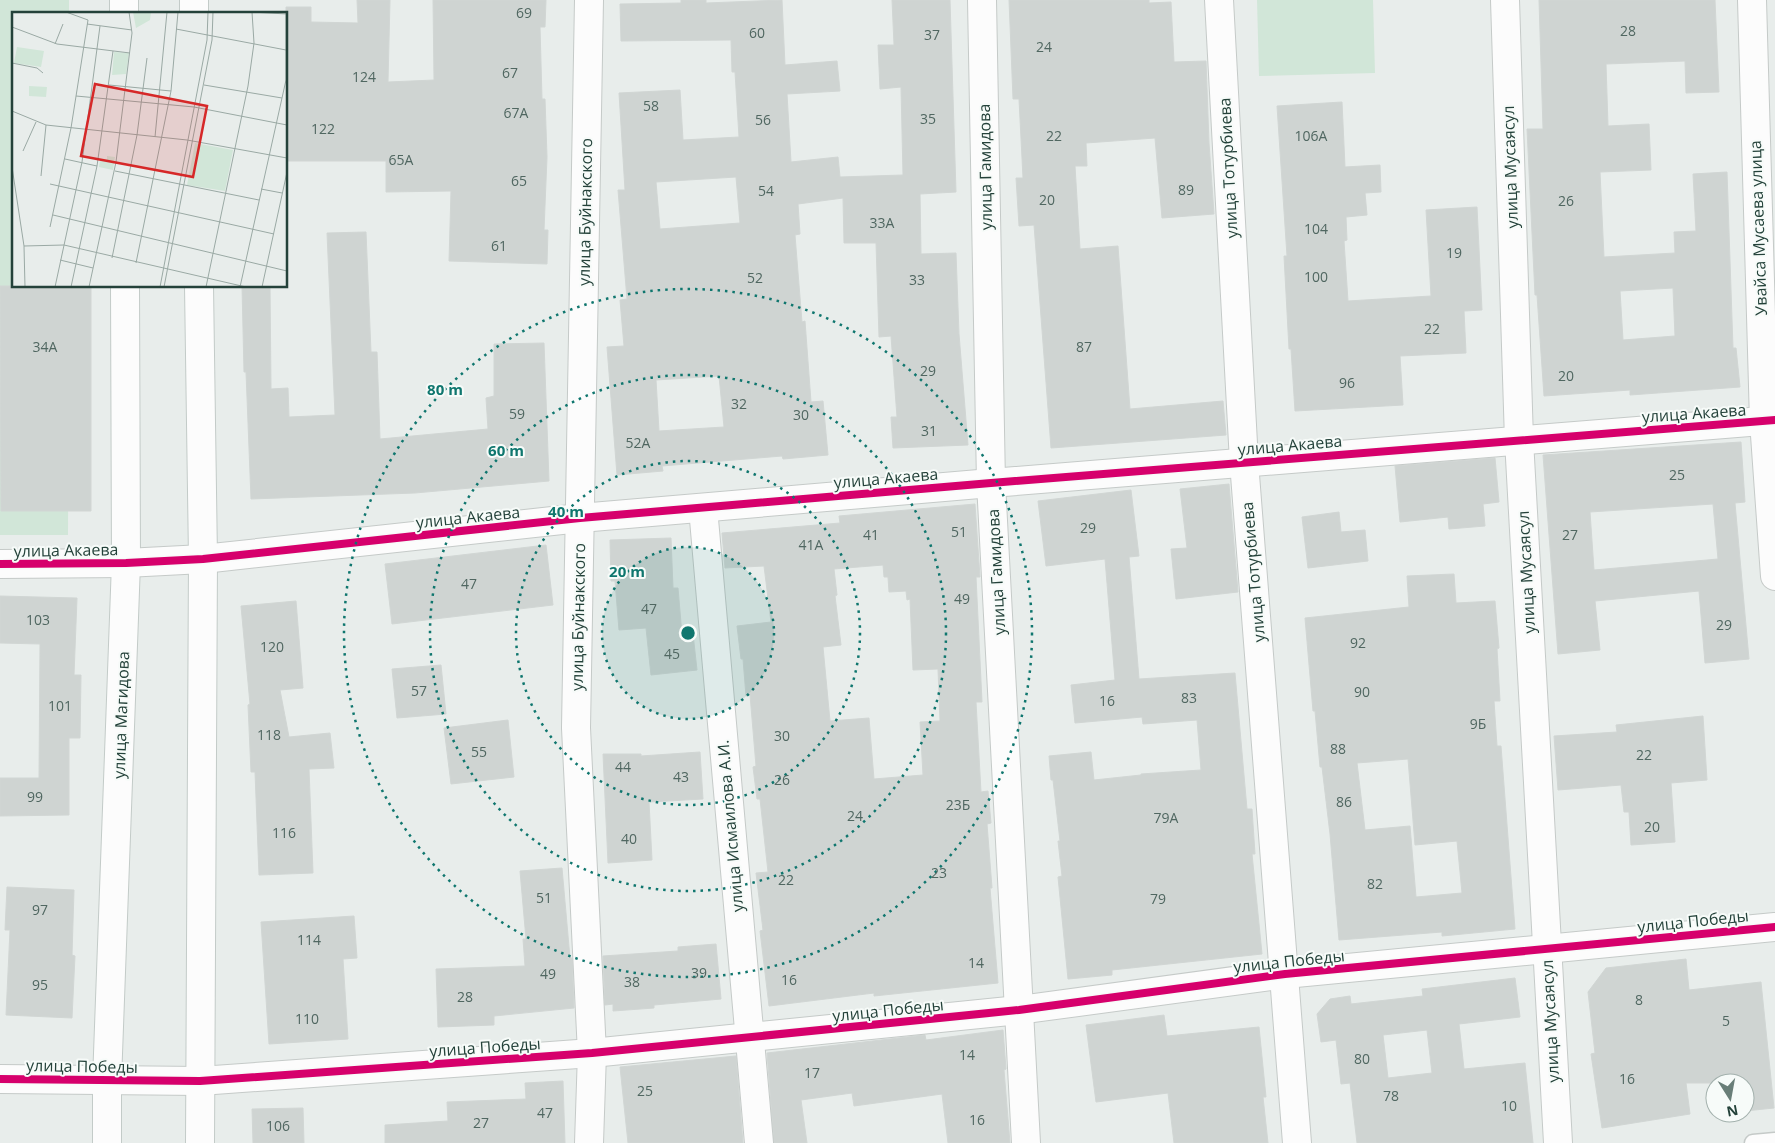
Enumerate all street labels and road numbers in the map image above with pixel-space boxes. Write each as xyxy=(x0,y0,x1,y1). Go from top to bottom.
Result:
street label: улица Тотурбиева xyxy=(1213,97,1243,239)
street label: улица Гамидова xyxy=(973,104,997,230)
street label: улица Мусаясул xyxy=(1497,105,1523,229)
street label: улица Буйнакского xyxy=(573,138,597,286)
street label: Увайса Мусаева улица xyxy=(1744,140,1772,316)
street label: улица Акаева xyxy=(1641,398,1747,428)
street label: улица Акаева xyxy=(1237,429,1343,461)
street label: улица Акаева xyxy=(833,462,939,494)
street label: улица Акаева xyxy=(415,501,521,533)
street label: улица Тотурбиева xyxy=(1236,501,1270,643)
street label: улица Гамидова xyxy=(982,508,1010,636)
street label: улица Мусаясул xyxy=(1512,510,1540,634)
street label: улица Акаева xyxy=(13,538,119,562)
street label: улица Буйнакского xyxy=(566,543,590,691)
street label: улица Магидова xyxy=(108,651,134,779)
street label: улица Исмаилова А.И. xyxy=(712,739,748,913)
street label: улица Победы xyxy=(1636,904,1750,938)
street label: улица Победы xyxy=(1232,944,1346,978)
street label: улица Мусаясул xyxy=(1536,959,1564,1083)
street label: улица Победы xyxy=(831,993,945,1027)
street label: улица Победы xyxy=(429,1032,541,1062)
street label: улица Победы xyxy=(26,1054,138,1078)

